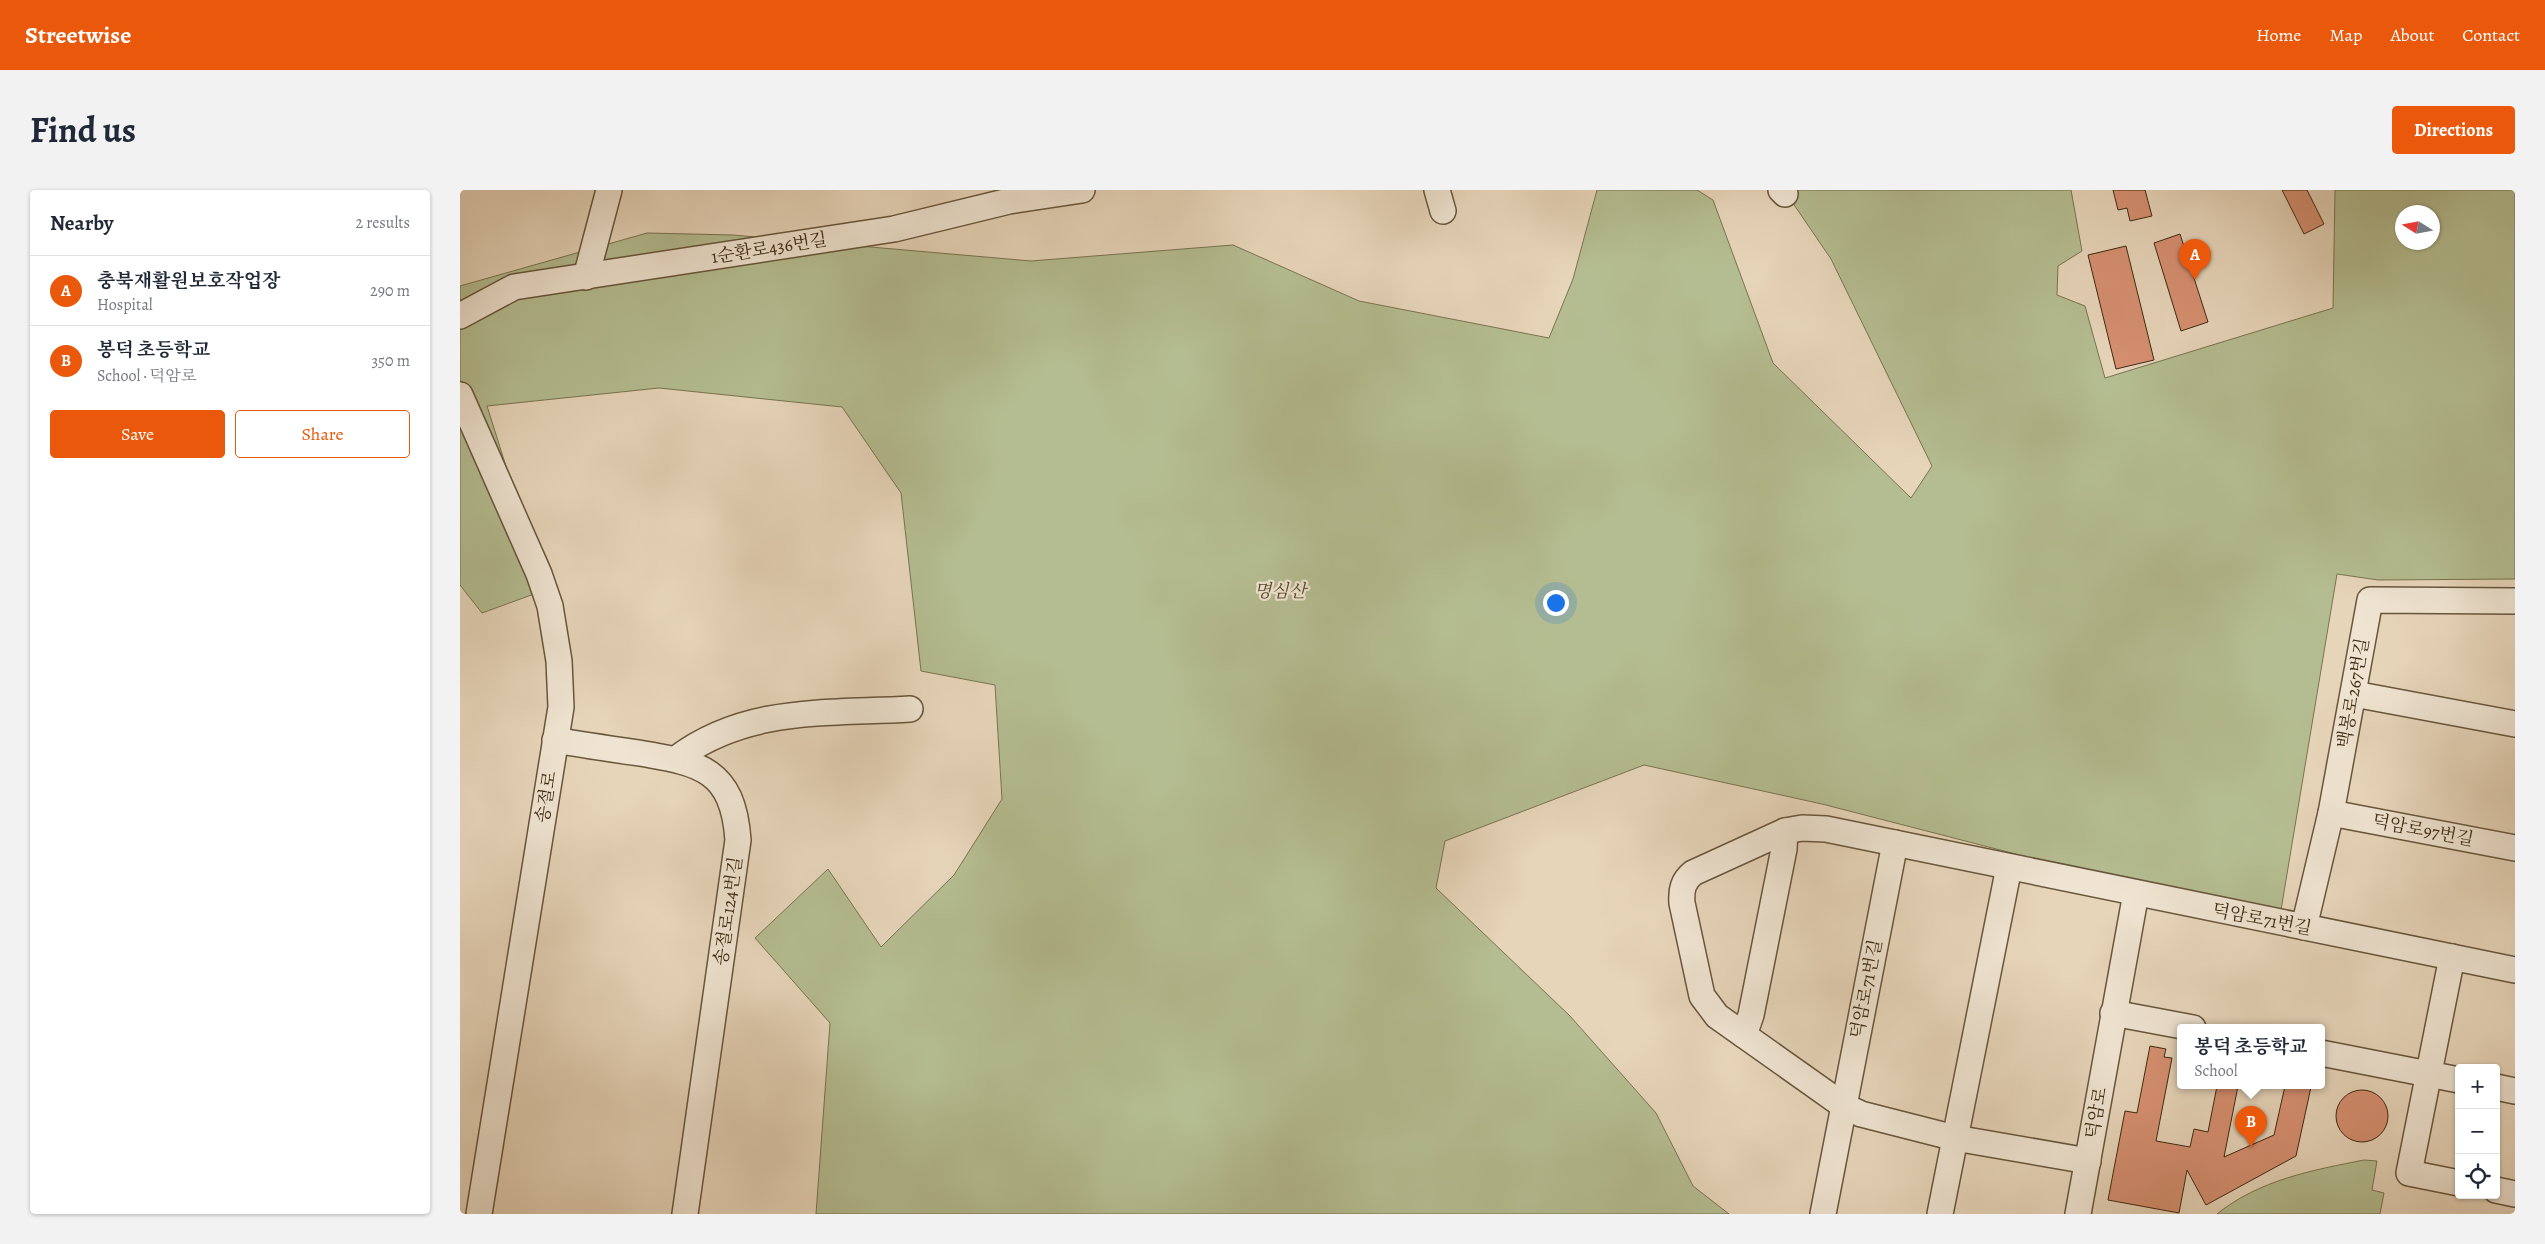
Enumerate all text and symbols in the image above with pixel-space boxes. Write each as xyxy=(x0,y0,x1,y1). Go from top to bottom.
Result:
text: Streetwise xyxy=(25,19,131,51)
text: Home xyxy=(2256,23,2301,47)
text: Map xyxy=(2329,23,2362,47)
text: About xyxy=(2390,23,2434,47)
text: Contact xyxy=(2462,23,2520,47)
text: Find us xyxy=(30,106,136,154)
button: Directions xyxy=(2392,106,2515,154)
north arrow xyxy=(2395,205,2440,250)
text: Nearby xyxy=(50,209,113,237)
text: 2 results xyxy=(355,212,410,234)
street label: 1순환로436번길 xyxy=(709,227,829,269)
pin: A xyxy=(2179,239,2211,280)
text: 충북재활원보호작업장 xyxy=(97,268,281,294)
text: A xyxy=(61,280,71,302)
text: 290 m xyxy=(370,280,410,302)
text: Hospital xyxy=(97,294,153,316)
text: 봉덕 초등학교 xyxy=(97,337,210,363)
text: B xyxy=(61,350,71,372)
text: 350 m xyxy=(371,350,410,372)
text: School · 덕암로 xyxy=(97,365,196,387)
button: Save xyxy=(50,410,225,458)
button: Share xyxy=(235,410,410,458)
park label: 명심산 xyxy=(1254,579,1309,603)
your location xyxy=(1543,590,1569,616)
street label: 백봉로267번길 xyxy=(2332,636,2374,750)
street label: 송절로 xyxy=(530,769,562,825)
street label: 덕암로97번길 xyxy=(2370,808,2476,852)
street label: 송절로124번길 xyxy=(708,855,748,967)
street label: 덕암로71번길 xyxy=(2210,898,2314,940)
street label: 덕암로71번길 xyxy=(1845,937,1887,1041)
popup xyxy=(2177,1024,2325,1089)
text: 봉덕 초등학교 xyxy=(2194,1034,2308,1060)
text: School xyxy=(2194,1060,2238,1082)
map controls xyxy=(2455,1064,2500,1199)
button: + xyxy=(2455,1064,2500,1109)
street label: 덕암로 xyxy=(2080,1085,2112,1141)
pin: B xyxy=(2235,1106,2267,1147)
button: − xyxy=(2455,1109,2500,1154)
button: locate xyxy=(2455,1154,2500,1199)

